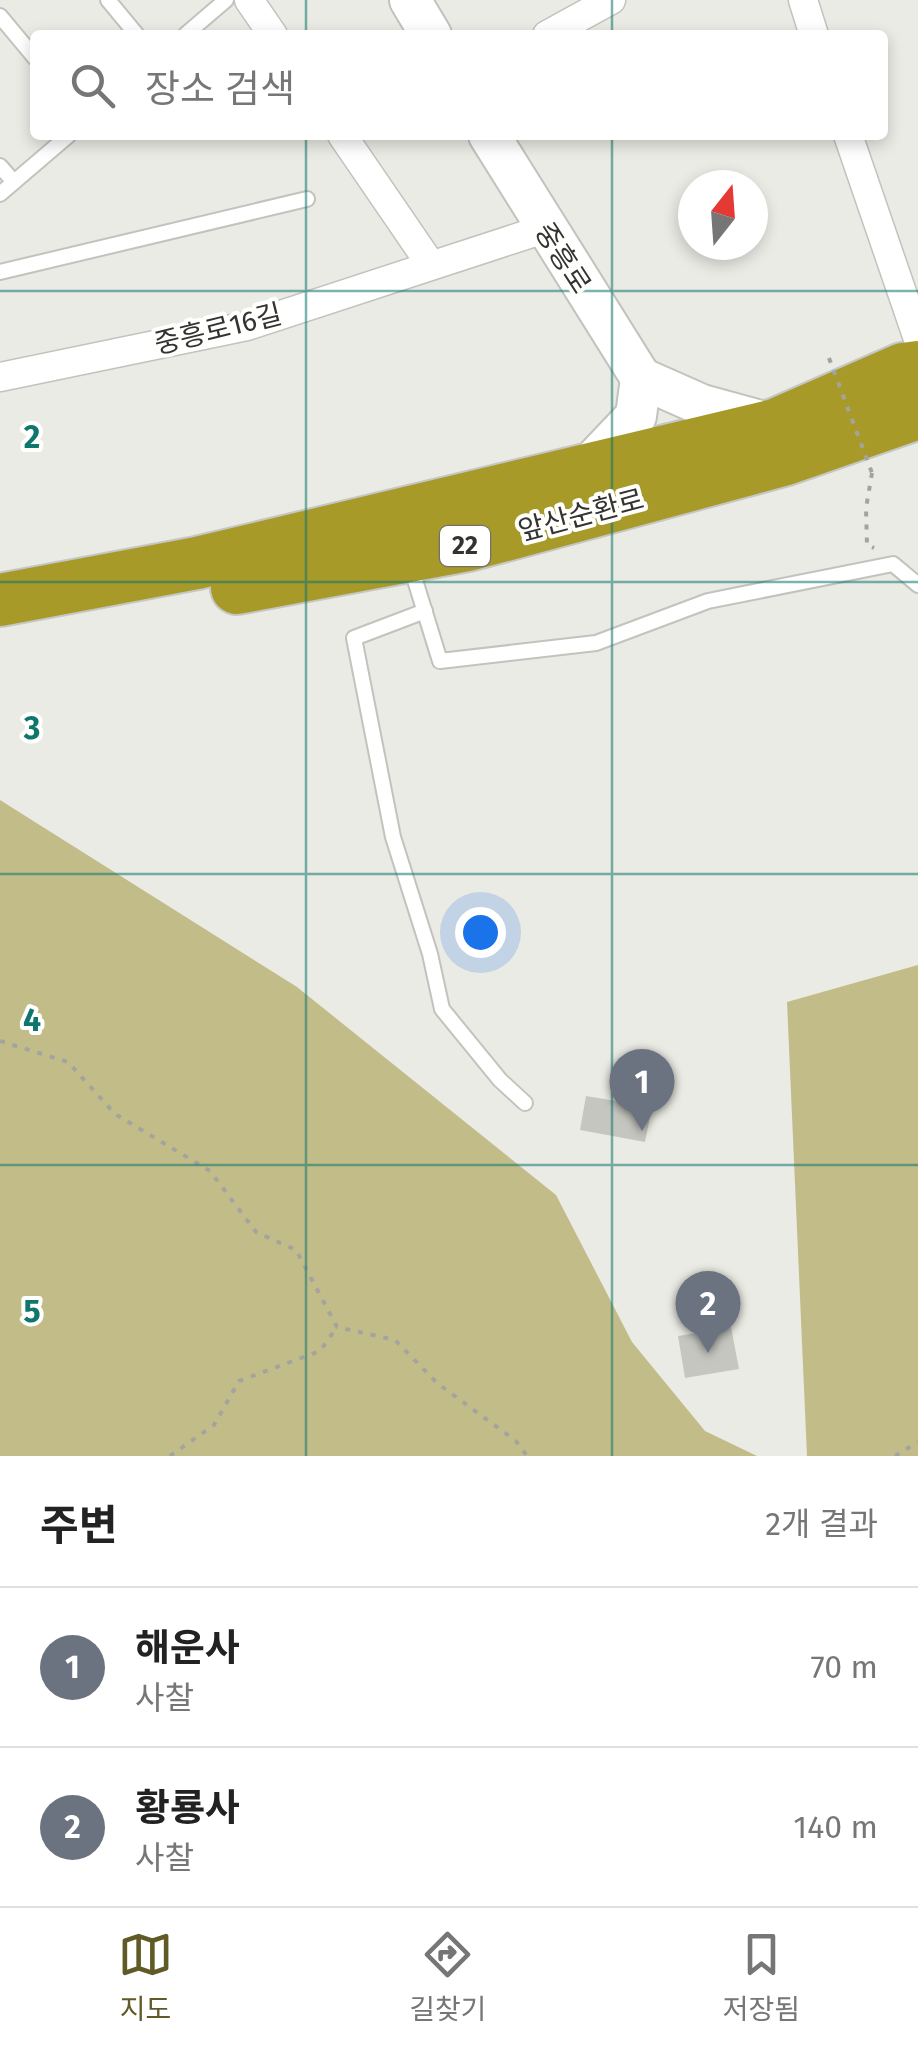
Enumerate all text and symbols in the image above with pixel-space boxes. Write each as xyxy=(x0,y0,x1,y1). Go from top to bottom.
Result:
search box xyxy=(30,30,888,140)
icon: search xyxy=(65,58,120,113)
text: 장소 검색 xyxy=(145,66,295,112)
north arrow xyxy=(678,170,768,260)
street label: 중흥로 xyxy=(528,217,598,299)
street label: 중흥로16길 xyxy=(151,297,285,361)
text: 2 xyxy=(24,418,40,456)
street label: 앞산순환로 xyxy=(515,482,647,548)
road number: 22 xyxy=(440,526,490,566)
text: 3 xyxy=(23,709,40,747)
your location xyxy=(455,907,506,958)
text: 4 xyxy=(23,1001,41,1039)
pin: 1 xyxy=(610,1048,674,1131)
pin: 2 xyxy=(676,1270,740,1353)
text: 5 xyxy=(23,1292,41,1330)
text: 주변 xyxy=(40,1501,117,1551)
text: 2개 결과 xyxy=(765,1505,878,1543)
text: 해운사 xyxy=(135,1625,240,1671)
text: 1 xyxy=(65,1648,80,1686)
text: 70 m xyxy=(810,1648,878,1686)
text: 사찰 xyxy=(135,1679,194,1717)
text: 황룡사 xyxy=(135,1785,240,1831)
text: 2 xyxy=(64,1808,81,1846)
text: 140 m xyxy=(793,1808,878,1846)
text: 사찰 xyxy=(135,1839,194,1877)
tab: 지도 xyxy=(118,1927,173,2027)
tab: 길찾기 xyxy=(409,1927,486,2027)
tab: 저장됨 xyxy=(723,1927,800,2027)

